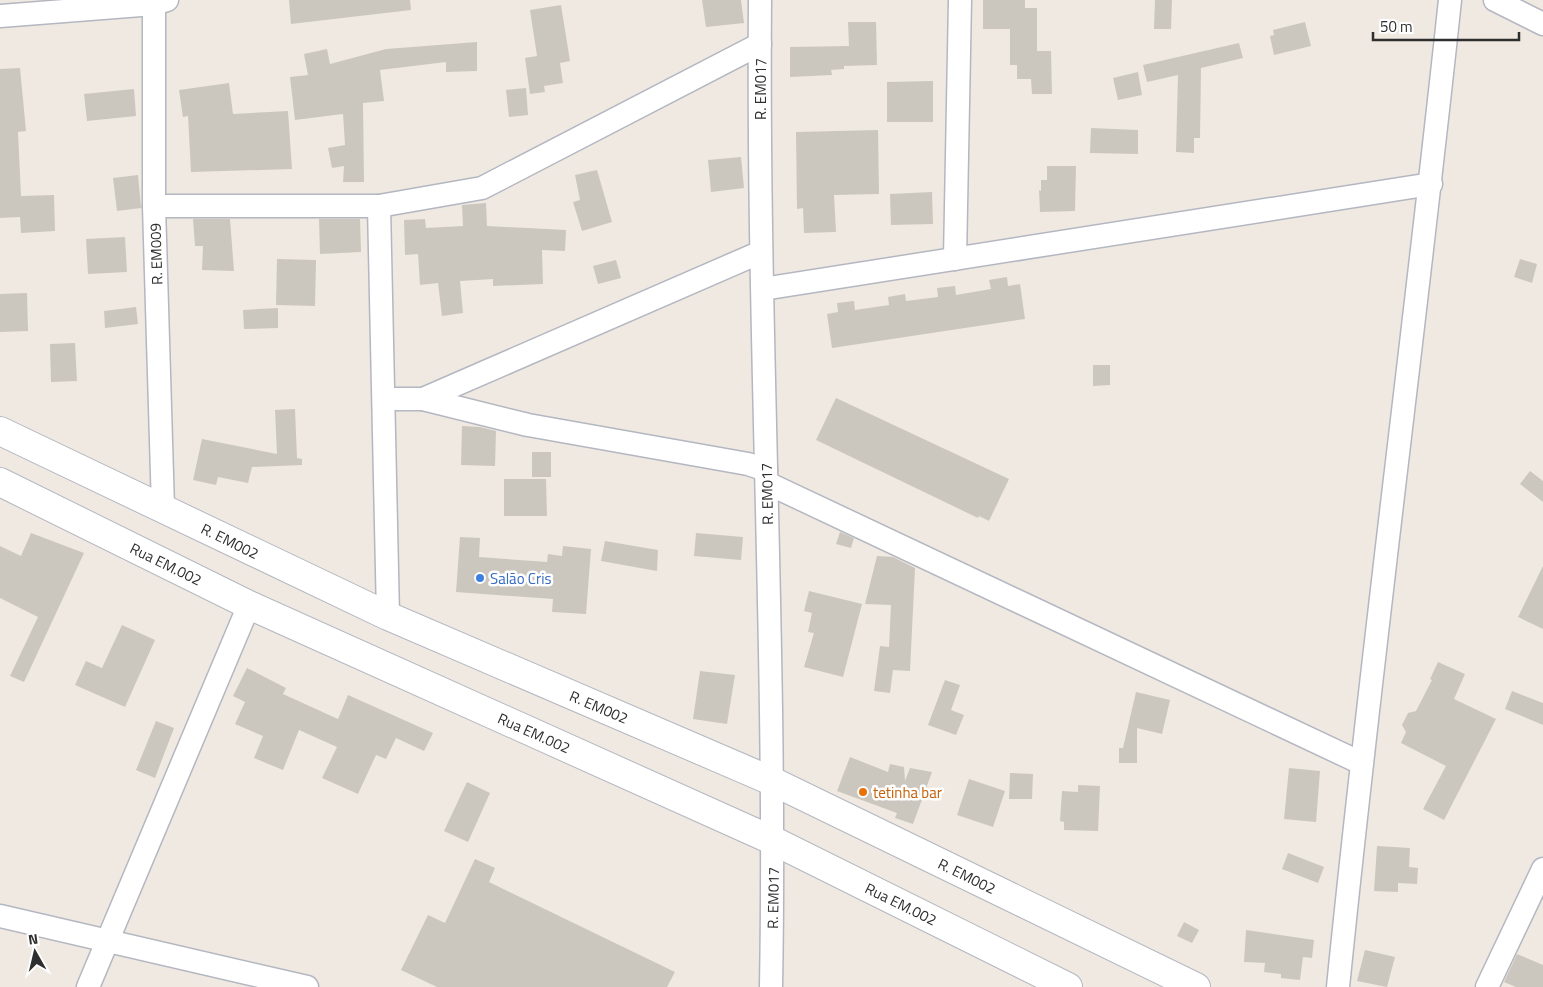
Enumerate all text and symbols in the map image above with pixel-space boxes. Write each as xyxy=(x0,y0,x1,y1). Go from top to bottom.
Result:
scale bar xyxy=(1373,10,1519,42)
text: 50 m xyxy=(1380,15,1413,38)
street label: R. EM017 xyxy=(749,58,772,120)
street label: R. EM009 xyxy=(143,223,169,285)
street label: R. EM017 xyxy=(755,463,779,525)
street label: R. EM002 xyxy=(197,517,263,565)
street label: Rua EM.002 xyxy=(126,537,206,591)
place label: Salão Cris xyxy=(490,567,551,590)
marker: Salão Cris xyxy=(474,572,486,584)
street label: R. EM002 xyxy=(566,684,632,730)
street label: Rua EM.002 xyxy=(494,707,574,759)
place label: tetinha bar xyxy=(873,781,942,804)
marker: tetinha bar xyxy=(857,786,869,798)
street label: R. EM002 xyxy=(934,852,1000,900)
street label: R. EM017 xyxy=(761,867,785,929)
street label: Rua EM.002 xyxy=(861,877,941,931)
north arrow xyxy=(10,927,60,977)
text: N xyxy=(27,928,39,950)

